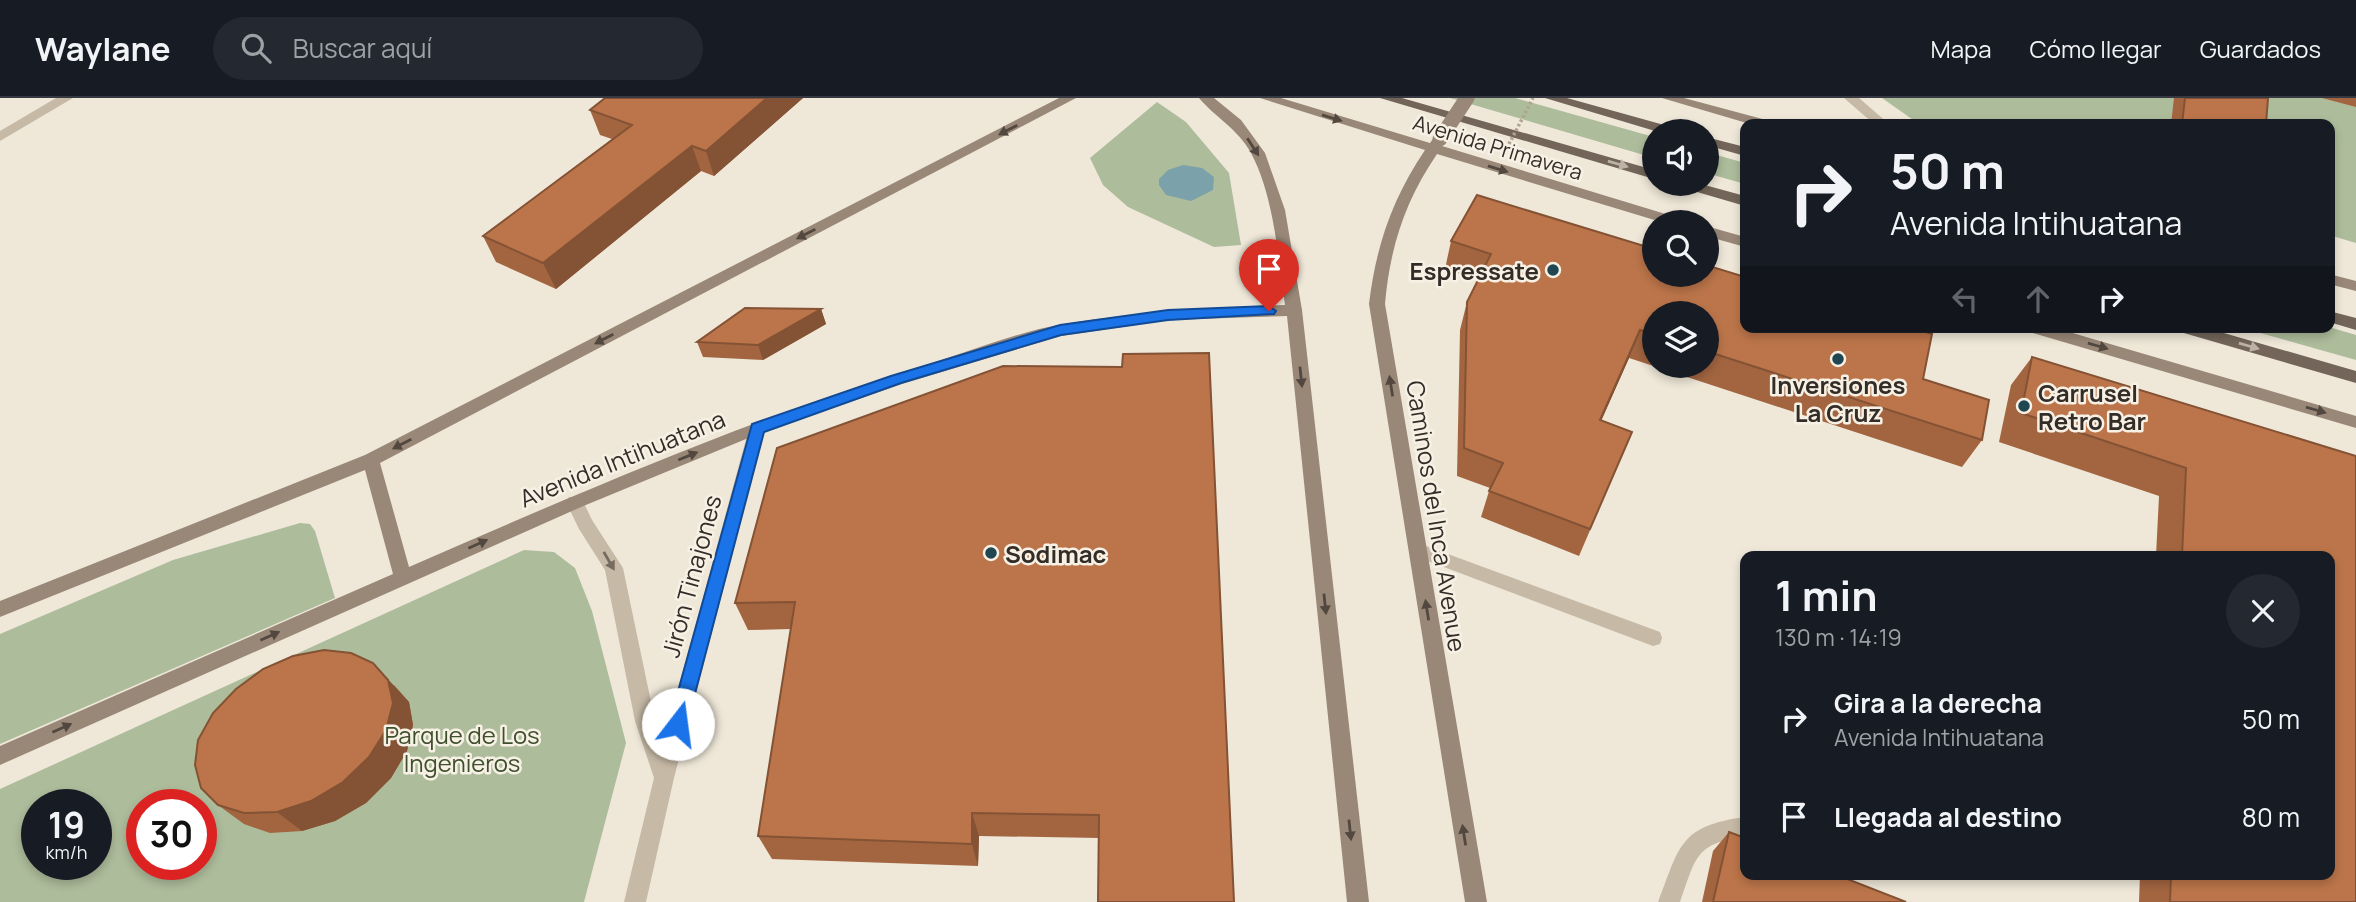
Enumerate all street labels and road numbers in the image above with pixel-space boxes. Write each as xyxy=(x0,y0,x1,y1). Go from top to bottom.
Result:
street label: Avenida Primavera xyxy=(1410,108,1586,186)
street label: Caminos del Inca Avenue xyxy=(1399,378,1475,654)
street label: Avenida Intihuatana xyxy=(514,402,730,514)
street label: Jirón Tinajones xyxy=(653,491,729,661)

